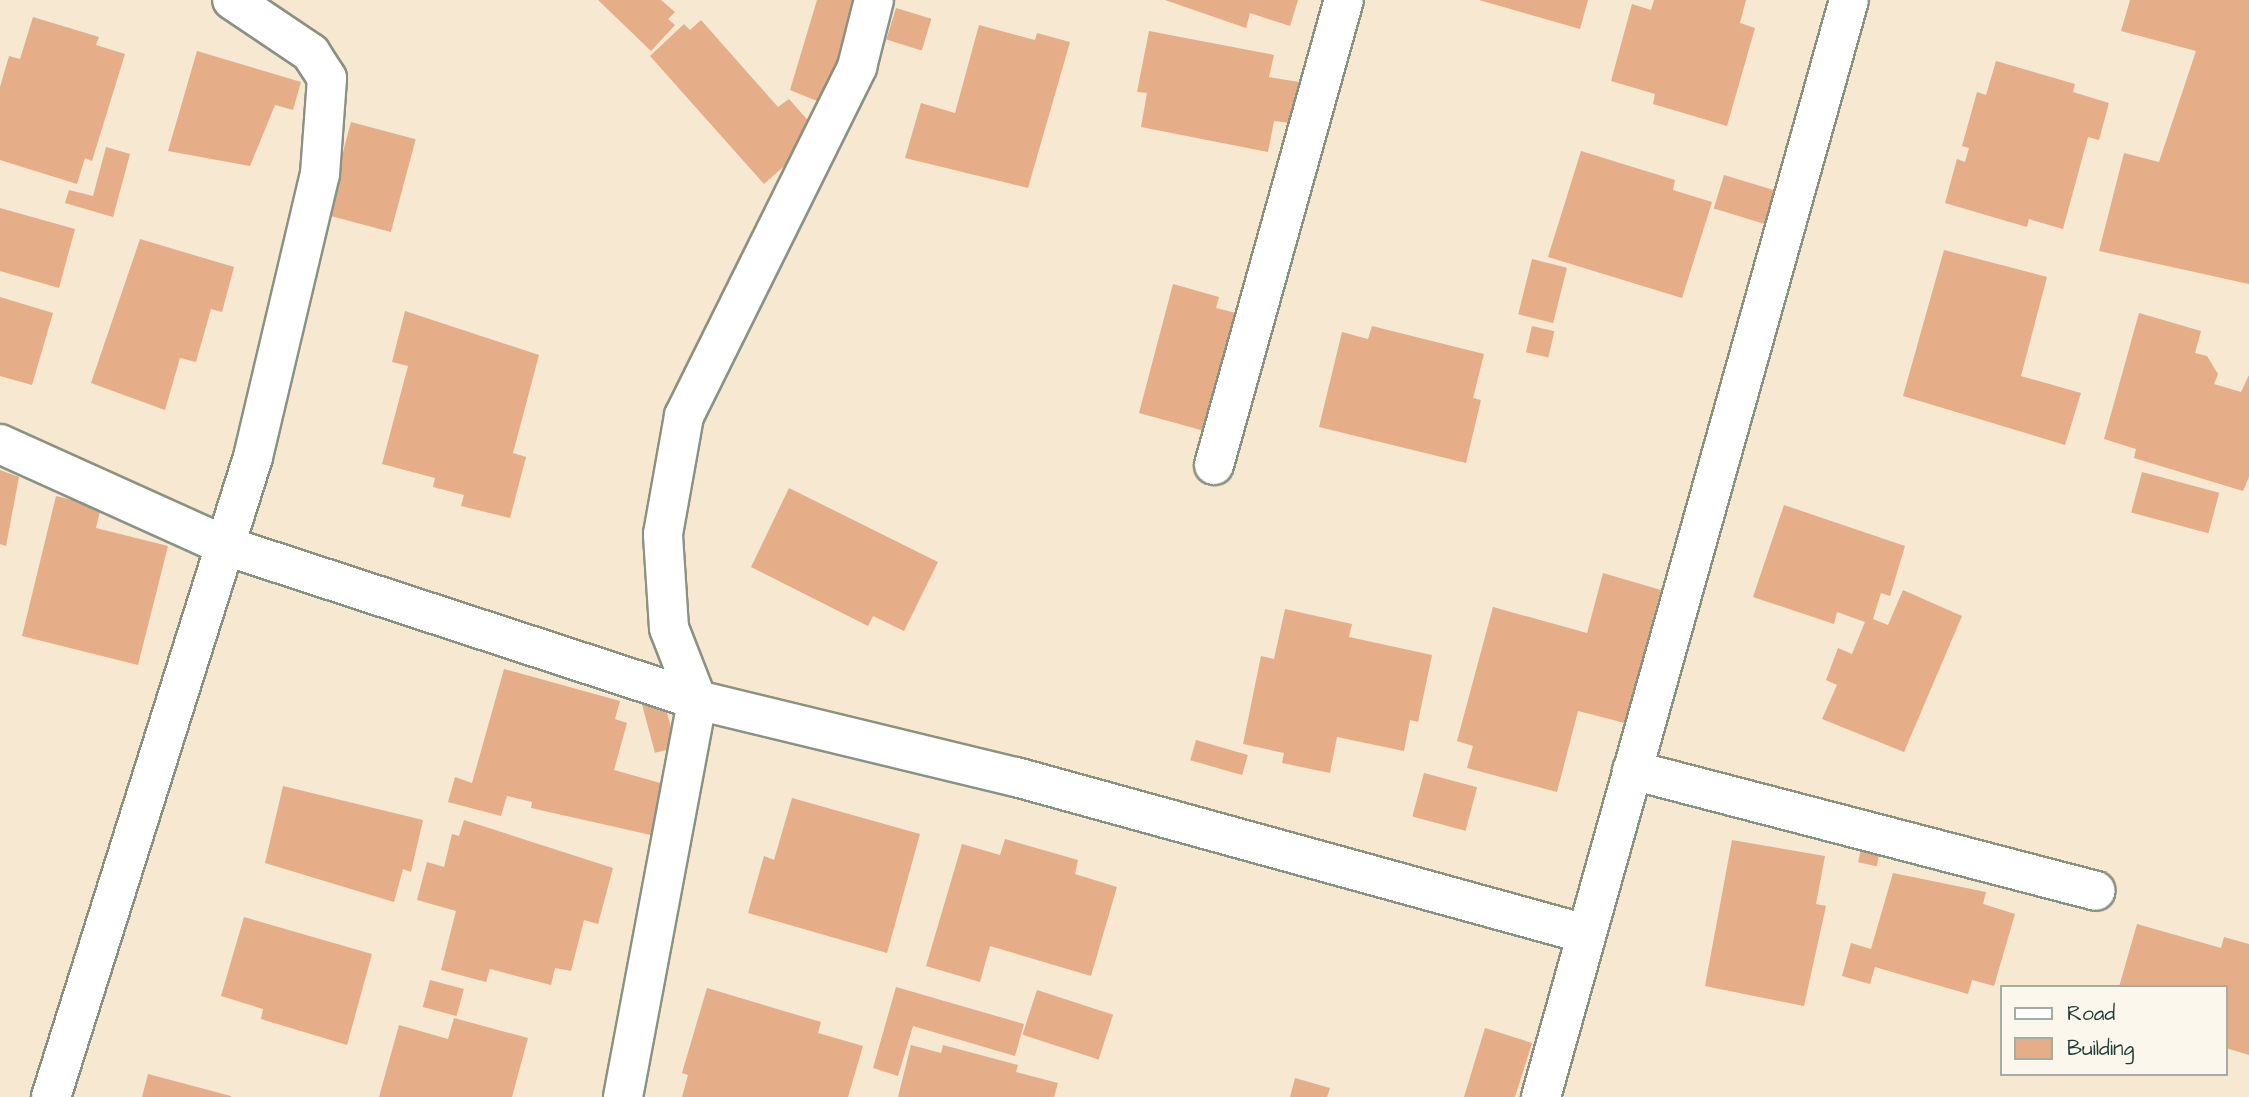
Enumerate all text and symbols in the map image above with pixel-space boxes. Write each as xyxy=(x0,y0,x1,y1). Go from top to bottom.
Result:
legend xyxy=(2000,985,2228,1076)
text: Road xyxy=(2067,999,2115,1028)
text: Building xyxy=(2067,1034,2134,1063)

